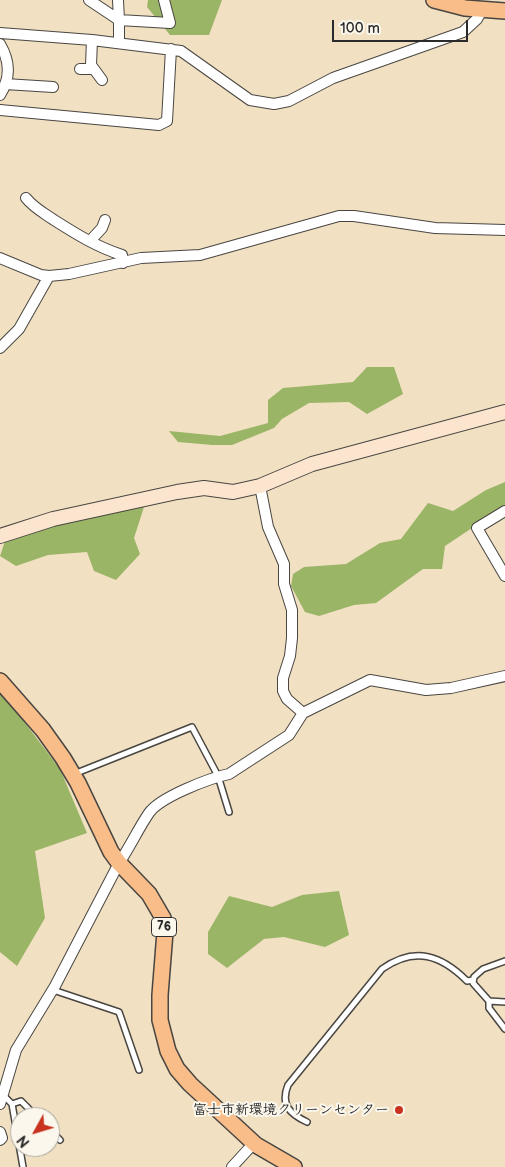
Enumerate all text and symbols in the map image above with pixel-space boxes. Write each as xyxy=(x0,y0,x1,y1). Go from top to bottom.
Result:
scale bar xyxy=(335,10,471,42)
text: 100 m xyxy=(340,19,380,38)
road number: 76 xyxy=(152,918,176,936)
place label: 富士市新環境クリーンセンター xyxy=(193,1102,389,1118)
marker: 富士市新環境クリーンセンター xyxy=(393,1104,405,1116)
north arrow xyxy=(10,1107,60,1157)
text: N xyxy=(14,1132,34,1151)

